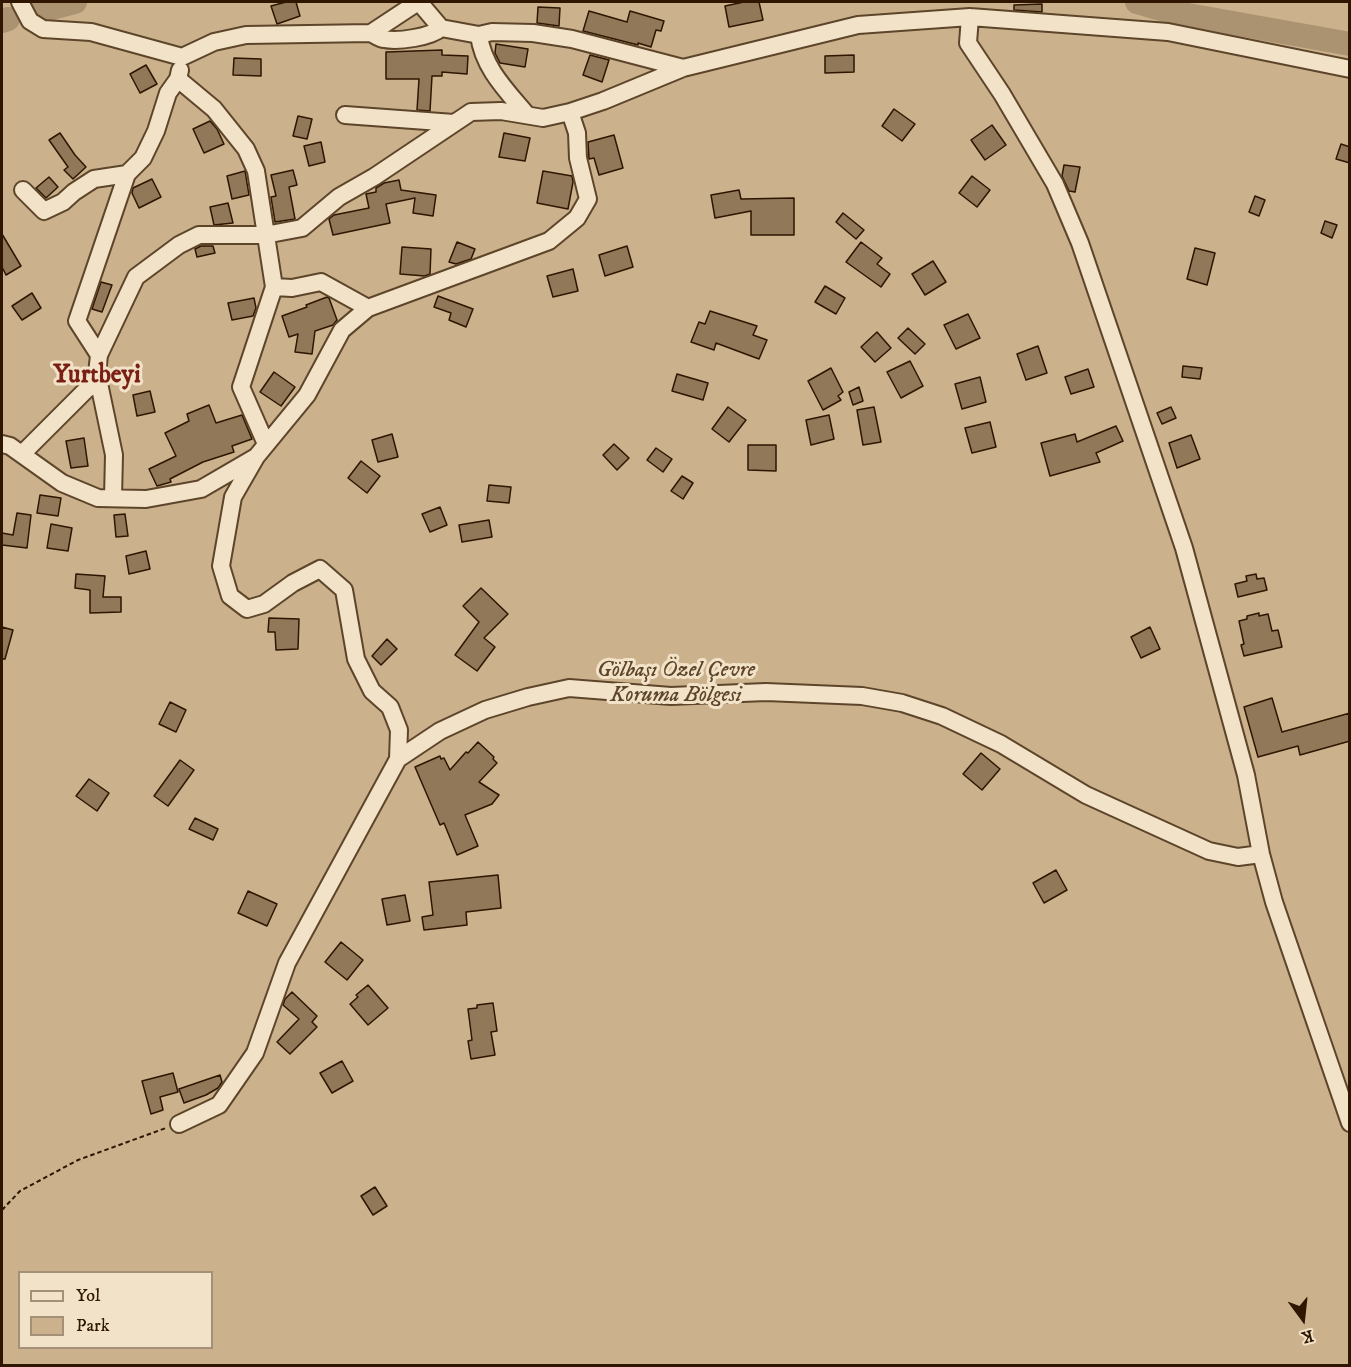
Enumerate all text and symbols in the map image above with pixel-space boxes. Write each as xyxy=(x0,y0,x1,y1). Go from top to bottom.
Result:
district label: Yurtbeyi xyxy=(53,361,141,393)
park label: Gölbaşı Özel Çevre Koruma Bölgesi xyxy=(597,658,755,710)
legend xyxy=(18,1271,213,1349)
text: Yol xyxy=(76,1285,100,1307)
north arrow xyxy=(1273,1289,1333,1349)
text: Park xyxy=(76,1315,110,1337)
text: K xyxy=(1300,1325,1316,1348)

